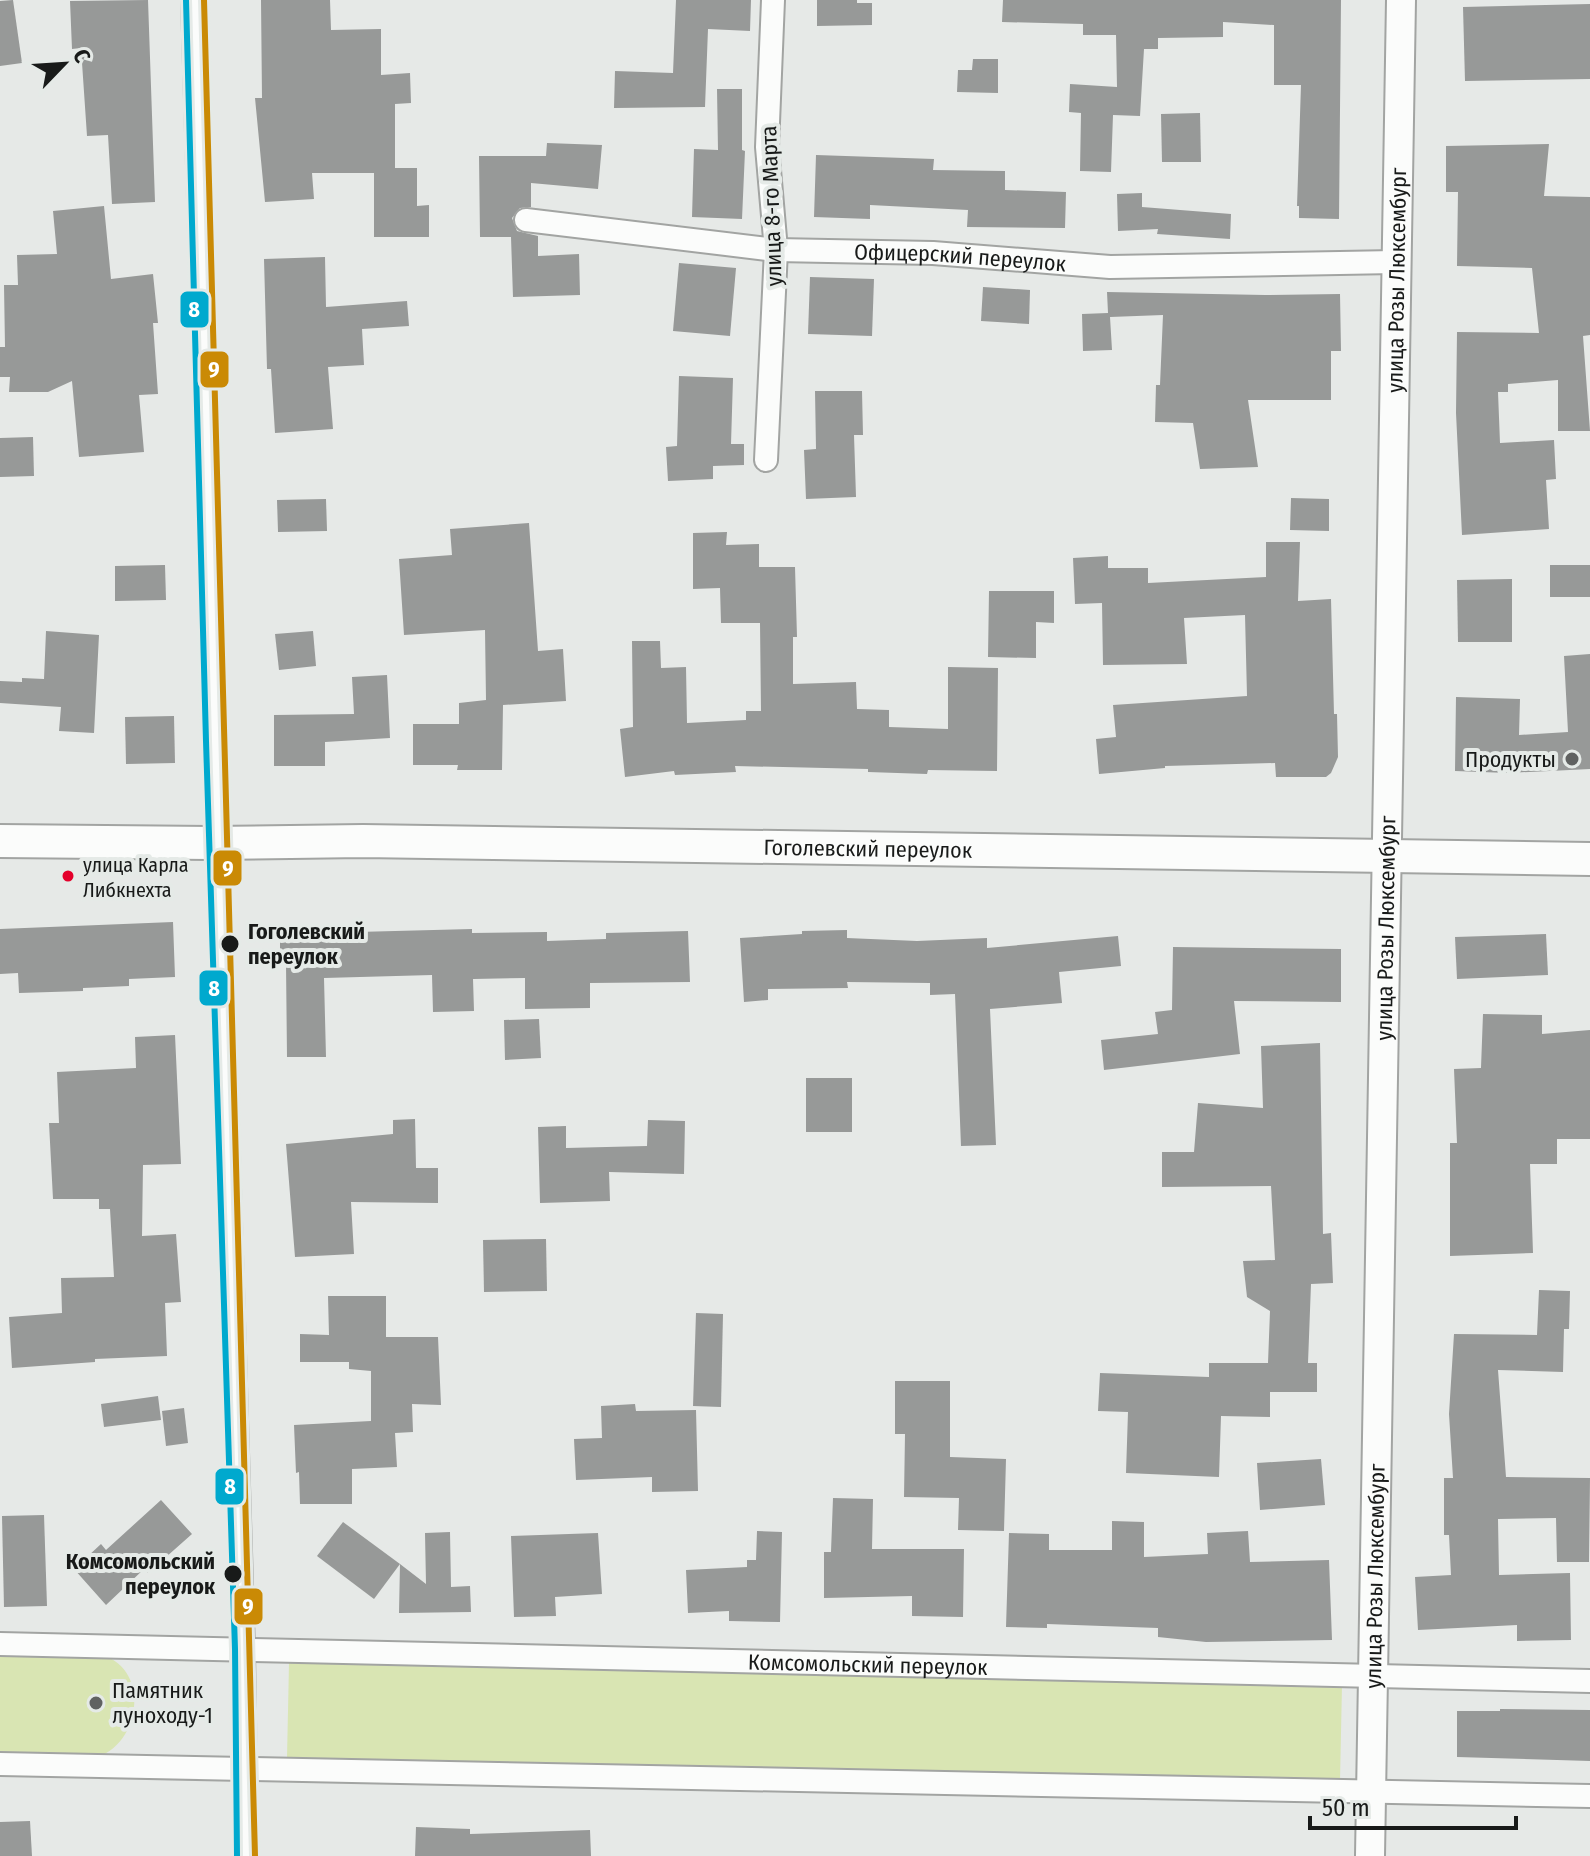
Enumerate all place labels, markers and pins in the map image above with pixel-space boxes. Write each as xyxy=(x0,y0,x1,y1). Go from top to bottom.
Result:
place label: Продукты xyxy=(1465,746,1556,773)
marker: Продукты xyxy=(1563,750,1581,768)
place label: улица Карла Либкнехта xyxy=(83,853,189,902)
marker: улица Карла Либкнехта xyxy=(60,868,76,884)
place label: Гоголевский переулок xyxy=(248,918,365,970)
marker: Гоголевский переулок xyxy=(219,933,241,955)
place label: Комсомольский переулок xyxy=(66,1548,216,1600)
marker: Комсомольский переулок xyxy=(222,1563,244,1585)
place label: Памятник луноходу-1 xyxy=(112,1677,213,1729)
marker: Памятник луноходу-1 xyxy=(87,1694,105,1712)

